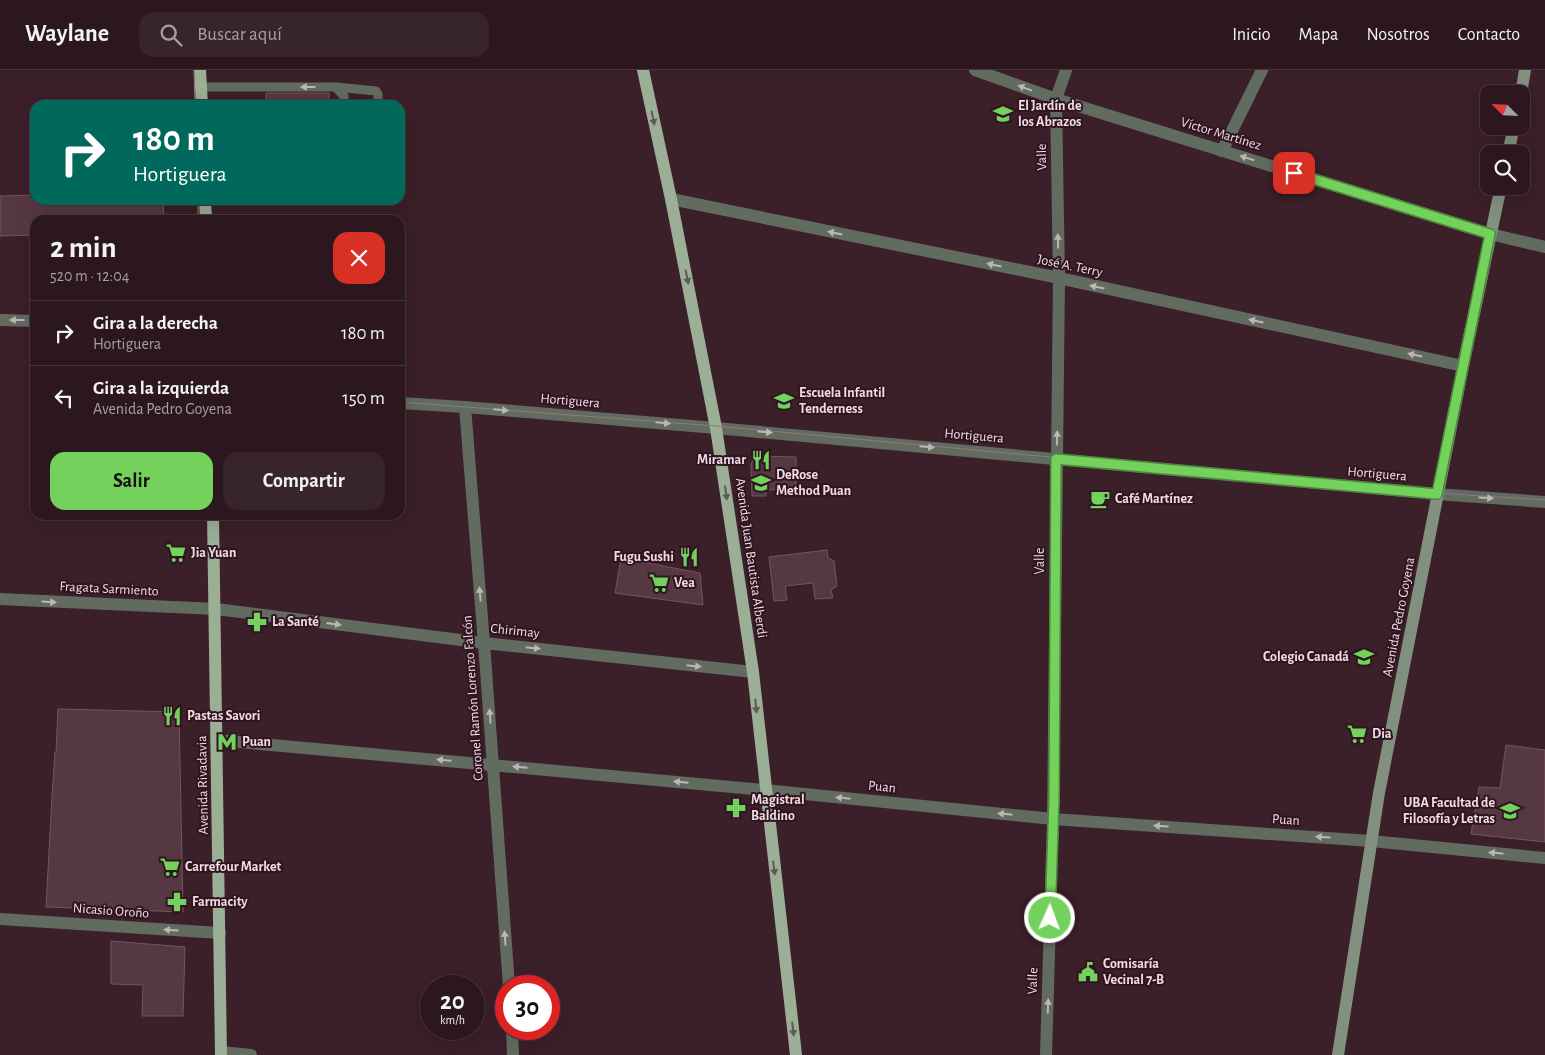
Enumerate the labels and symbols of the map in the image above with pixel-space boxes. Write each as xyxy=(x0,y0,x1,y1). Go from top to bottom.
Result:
one-way arrow xyxy=(300,83,316,91)
one-way arrow xyxy=(1017,84,1032,92)
north arrow xyxy=(1480,85,1530,135)
place label: El Jardín de los Abrazos xyxy=(1018,99,1082,129)
school or university icon: El Jardín de los Abrazos xyxy=(992,103,1014,125)
one-way arrow xyxy=(649,110,657,125)
street label: Víctor Martínez xyxy=(1179,115,1263,153)
street label: Valle xyxy=(1035,143,1049,171)
pin xyxy=(1273,152,1315,194)
one-way arrow xyxy=(1239,154,1254,162)
one-way arrow xyxy=(826,228,842,236)
one-way arrow xyxy=(1054,232,1062,248)
street label: José A. Terry xyxy=(1036,252,1104,280)
one-way arrow xyxy=(987,261,1002,269)
one-way arrow xyxy=(683,269,691,285)
one-way arrow xyxy=(1090,283,1105,291)
one-way arrow xyxy=(9,316,25,324)
one-way arrow xyxy=(1249,317,1264,325)
one-way arrow xyxy=(1408,351,1423,359)
place label: Escuela Infantil Tenderness xyxy=(799,386,885,416)
school or university icon: Escuela Infantil Tenderness xyxy=(773,390,795,412)
street label: Hortiguera xyxy=(540,391,601,411)
one-way arrow xyxy=(493,407,509,415)
one-way arrow xyxy=(655,420,671,428)
street label: Hortiguera xyxy=(944,426,1005,446)
one-way arrow xyxy=(757,428,773,436)
one-way arrow xyxy=(1053,430,1061,446)
one-way arrow xyxy=(919,443,935,451)
restaurant icon: Miramar xyxy=(750,449,772,471)
place label: Miramar xyxy=(697,453,746,467)
street label: Hortiguera xyxy=(1347,464,1408,484)
place label: DeRose Method Puan xyxy=(776,468,851,498)
school or university icon: DeRose Method Puan xyxy=(750,472,772,494)
street label: Avenida Juan Bautista Alberdi xyxy=(733,477,769,639)
one-way arrow xyxy=(722,486,730,502)
cafe icon: Café Martínez xyxy=(1089,488,1111,510)
place label: Café Martínez xyxy=(1115,492,1193,506)
one-way arrow xyxy=(1478,494,1494,502)
supermarket icon: Jia Yuan xyxy=(165,542,187,564)
place label: Jia Yuan xyxy=(191,546,236,560)
restaurant icon: Fugu Sushi xyxy=(678,546,700,568)
street label: Valle xyxy=(1033,548,1047,574)
place label: Fugu Sushi xyxy=(614,550,674,564)
street label: Avenida Pedro Goyena xyxy=(1381,556,1418,678)
supermarket icon: Vea xyxy=(648,572,670,594)
place label: Vea xyxy=(674,576,695,590)
street label: Fragata Sarmiento xyxy=(59,579,159,599)
one-way arrow xyxy=(476,586,484,602)
one-way arrow xyxy=(41,598,57,606)
pharmacy icon: La Santé xyxy=(246,611,268,633)
place label: La Santé xyxy=(272,615,319,629)
street label: Coronel Ramón Lorenzo Falcón xyxy=(460,615,486,781)
one-way arrow xyxy=(326,620,342,628)
street label: Chirimay xyxy=(490,621,540,641)
one-way arrow xyxy=(525,644,541,652)
school or university icon: Colegio Canadá xyxy=(1353,646,1375,668)
place label: Colegio Canadá xyxy=(1263,650,1349,664)
one-way arrow xyxy=(687,662,703,670)
one-way arrow xyxy=(752,698,760,714)
restaurant icon: Pastas Savori xyxy=(161,705,183,727)
one-way arrow xyxy=(485,708,493,724)
place label: Pastas Savori xyxy=(187,709,260,723)
supermarket icon: Dia xyxy=(1346,723,1368,745)
place label: Dia xyxy=(1372,727,1392,741)
metro station icon: Puan xyxy=(216,731,238,753)
street label: Avenida Rivadavia xyxy=(195,735,211,835)
place label: Puan xyxy=(242,735,271,749)
one-way arrow xyxy=(436,756,452,764)
one-way arrow xyxy=(511,763,527,771)
one-way arrow xyxy=(673,778,689,786)
street label: Puan xyxy=(867,779,897,795)
place label: Magistral Baldino xyxy=(751,793,805,823)
one-way arrow xyxy=(835,794,851,802)
place label: UBA Facultad de Filosofía y Letras xyxy=(1403,796,1495,826)
pharmacy icon: Magistral Baldino xyxy=(725,797,747,819)
school or university icon: UBA Facultad de Filosofía y Letras xyxy=(1499,800,1521,822)
one-way arrow xyxy=(997,810,1013,818)
street label: Puan xyxy=(1272,812,1300,828)
one-way arrow xyxy=(1152,822,1168,830)
one-way arrow xyxy=(1315,833,1331,841)
one-way arrow xyxy=(1488,849,1504,857)
supermarket icon: Carrefour Market xyxy=(159,856,181,878)
place label: Carrefour Market xyxy=(185,860,282,874)
one-way arrow xyxy=(770,860,778,876)
pharmacy icon: Farmacity xyxy=(166,891,188,913)
position arrow xyxy=(1023,891,1075,943)
place label: Farmacity xyxy=(192,895,248,909)
street label: Nicasio Oroño xyxy=(72,901,150,921)
one-way arrow xyxy=(163,926,179,934)
one-way arrow xyxy=(501,929,509,945)
place label: Comisaría Vecinal 7-B xyxy=(1103,957,1164,987)
public building icon: Comisaría Vecinal 7-B xyxy=(1077,961,1099,983)
street label: Valle xyxy=(1026,967,1040,995)
speed limit sign: 30 xyxy=(495,975,560,1040)
one-way arrow xyxy=(1044,998,1052,1014)
one-way arrow xyxy=(789,1021,797,1037)

